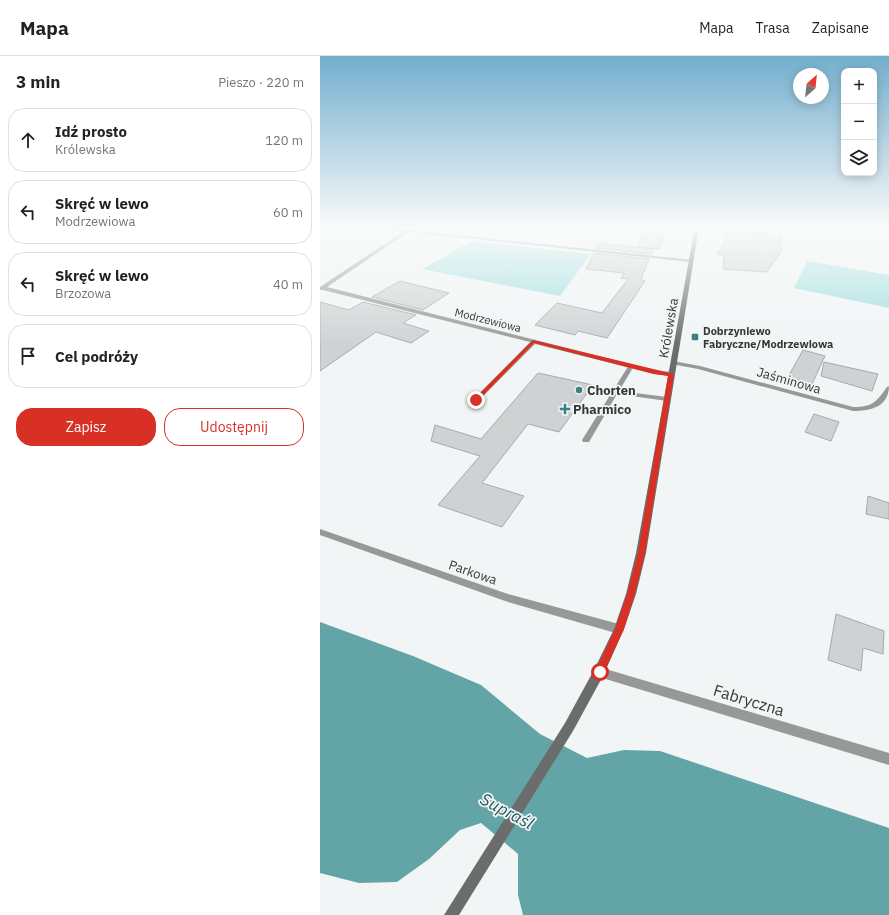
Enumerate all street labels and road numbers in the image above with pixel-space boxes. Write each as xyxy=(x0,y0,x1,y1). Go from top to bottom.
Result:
street label: Królewska xyxy=(655,297,682,359)
street label: Modrzewiowa xyxy=(453,305,523,335)
street label: Jaśminowa xyxy=(755,363,823,398)
street label: Parkowa xyxy=(446,556,499,589)
street label: Fabryczna xyxy=(711,680,787,720)

